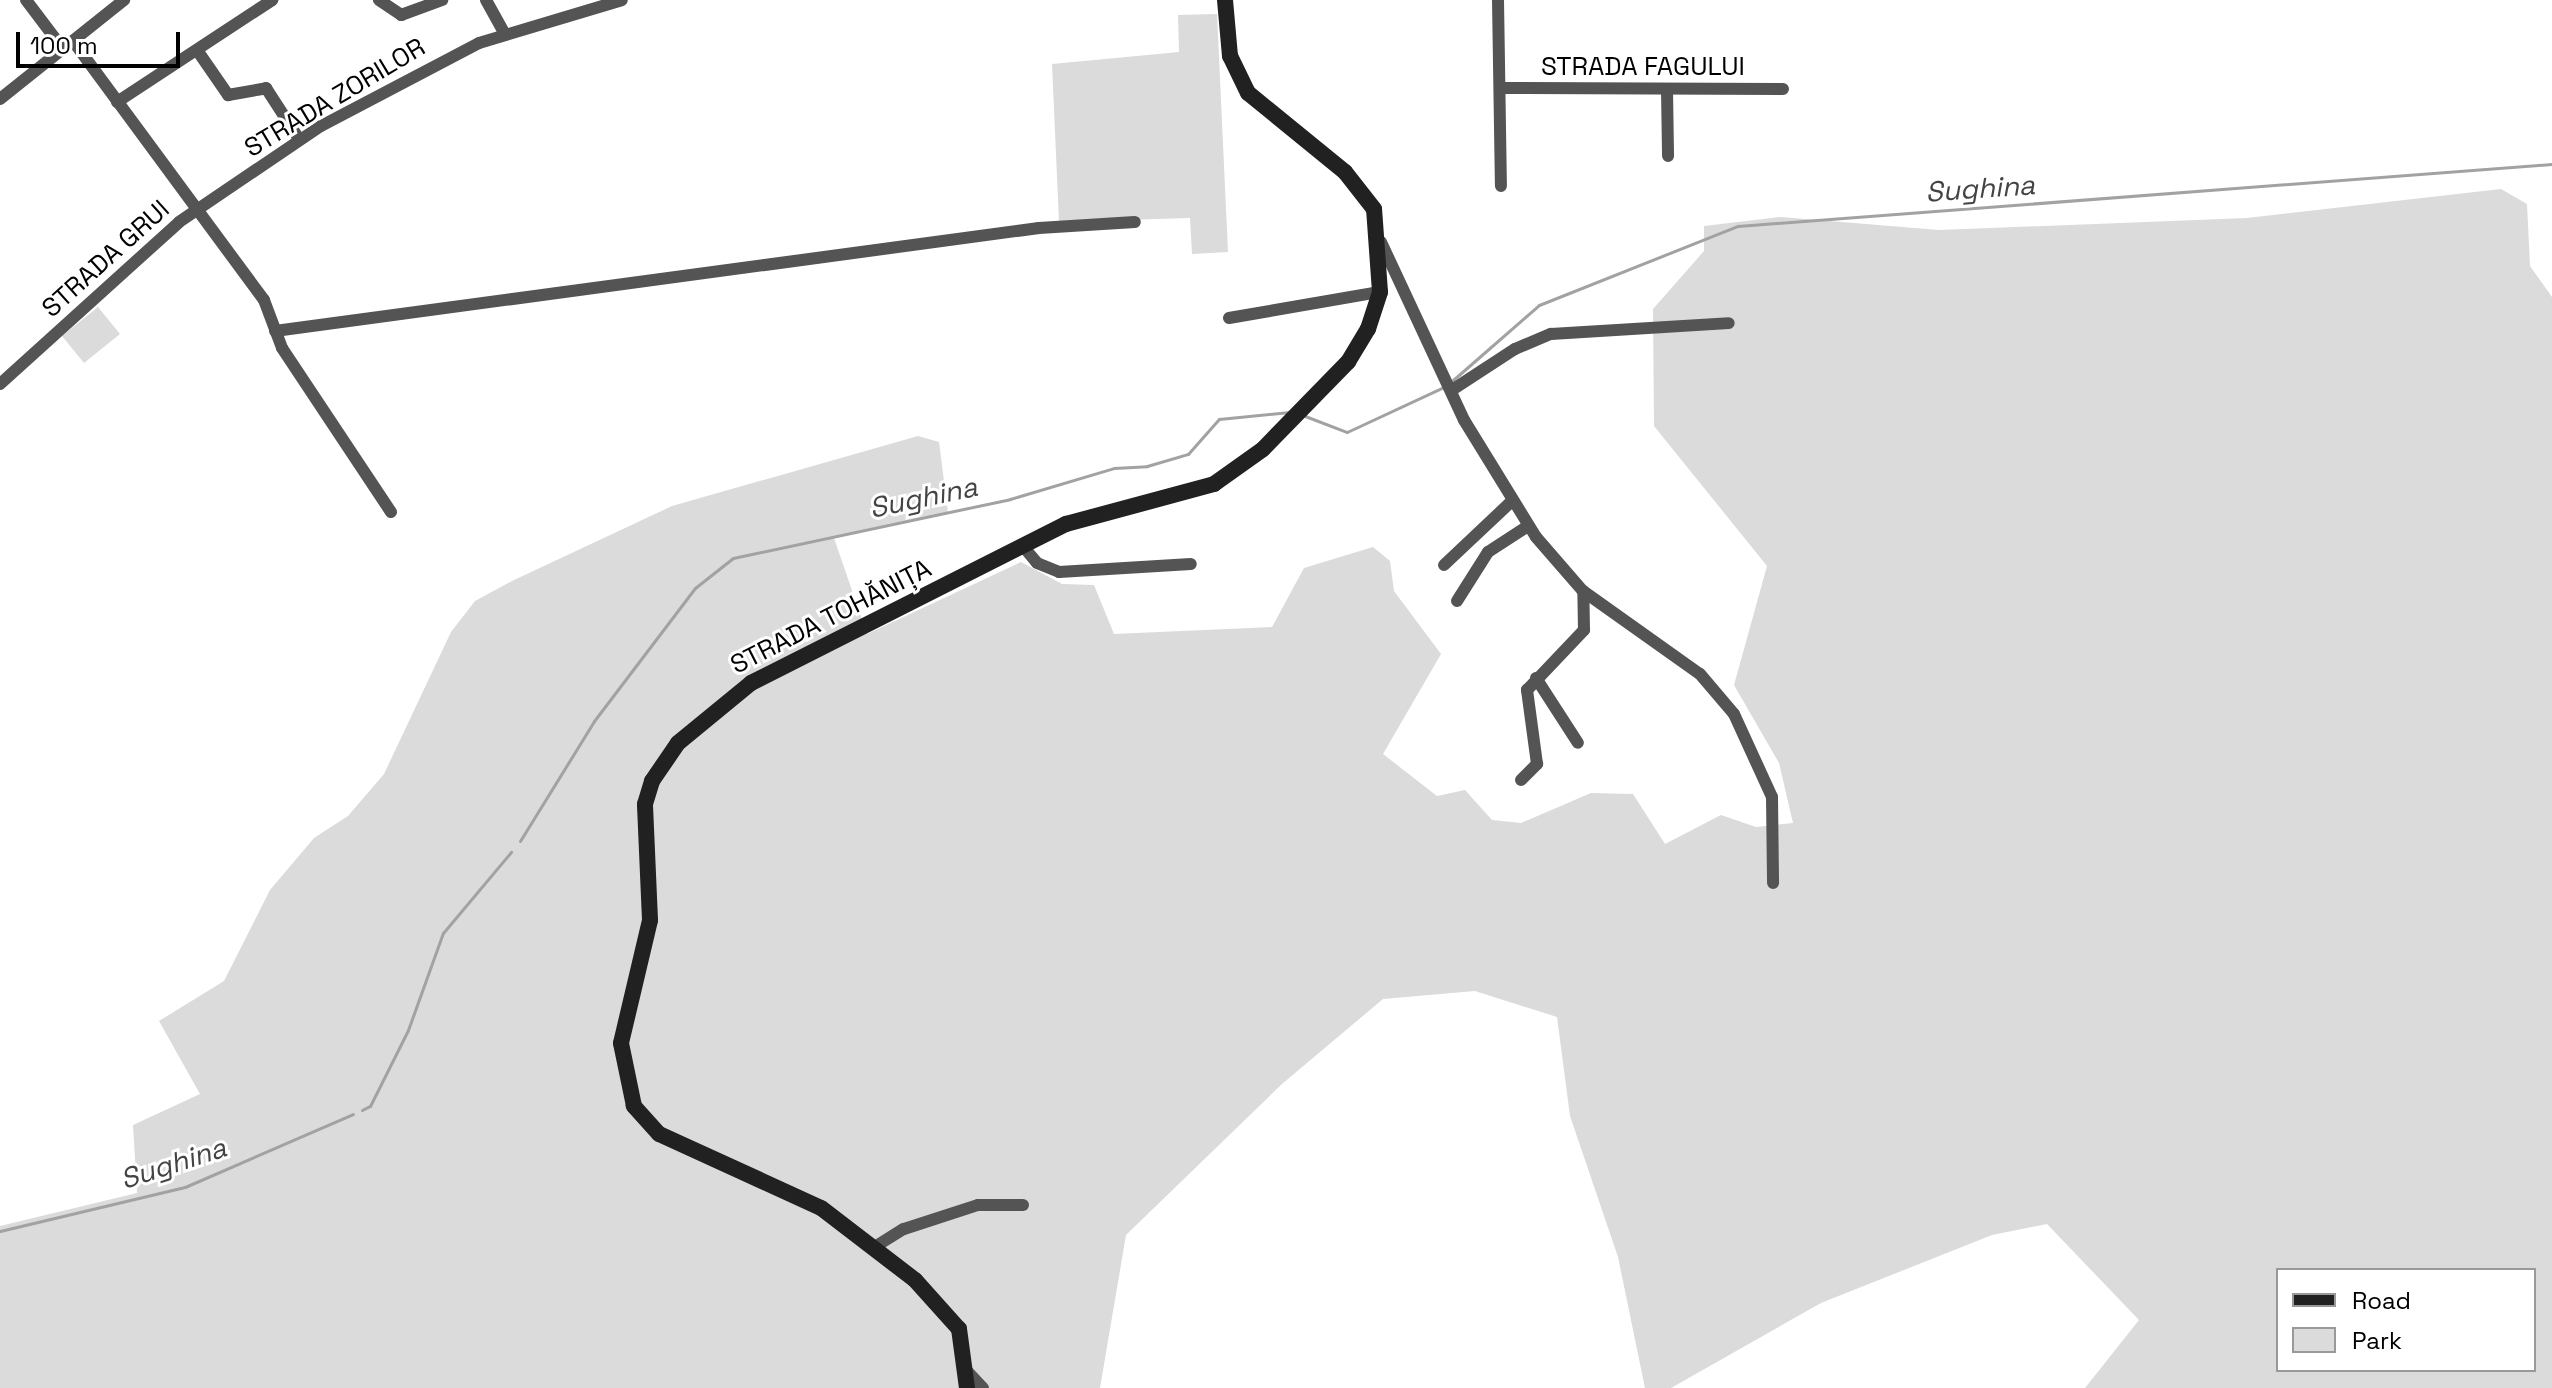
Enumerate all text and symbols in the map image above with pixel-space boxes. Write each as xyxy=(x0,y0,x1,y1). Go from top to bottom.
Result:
scale bar xyxy=(20,16,184,66)
text: 100 m xyxy=(30,30,98,61)
street label: STRADA ZORILOR xyxy=(239,32,431,164)
street label: STRADA FAGULUI xyxy=(1541,51,1745,83)
water label: Sughina xyxy=(1924,167,2036,209)
street label: STRADA GRUI xyxy=(36,194,176,324)
water label: Sughina xyxy=(866,469,980,525)
street label: STRADA TOHĂNIȚA xyxy=(725,553,937,681)
water label: Sughina xyxy=(116,1130,230,1196)
legend xyxy=(2276,1268,2536,1372)
text: Road xyxy=(2352,1285,2411,1316)
text: Park xyxy=(2352,1325,2402,1356)

